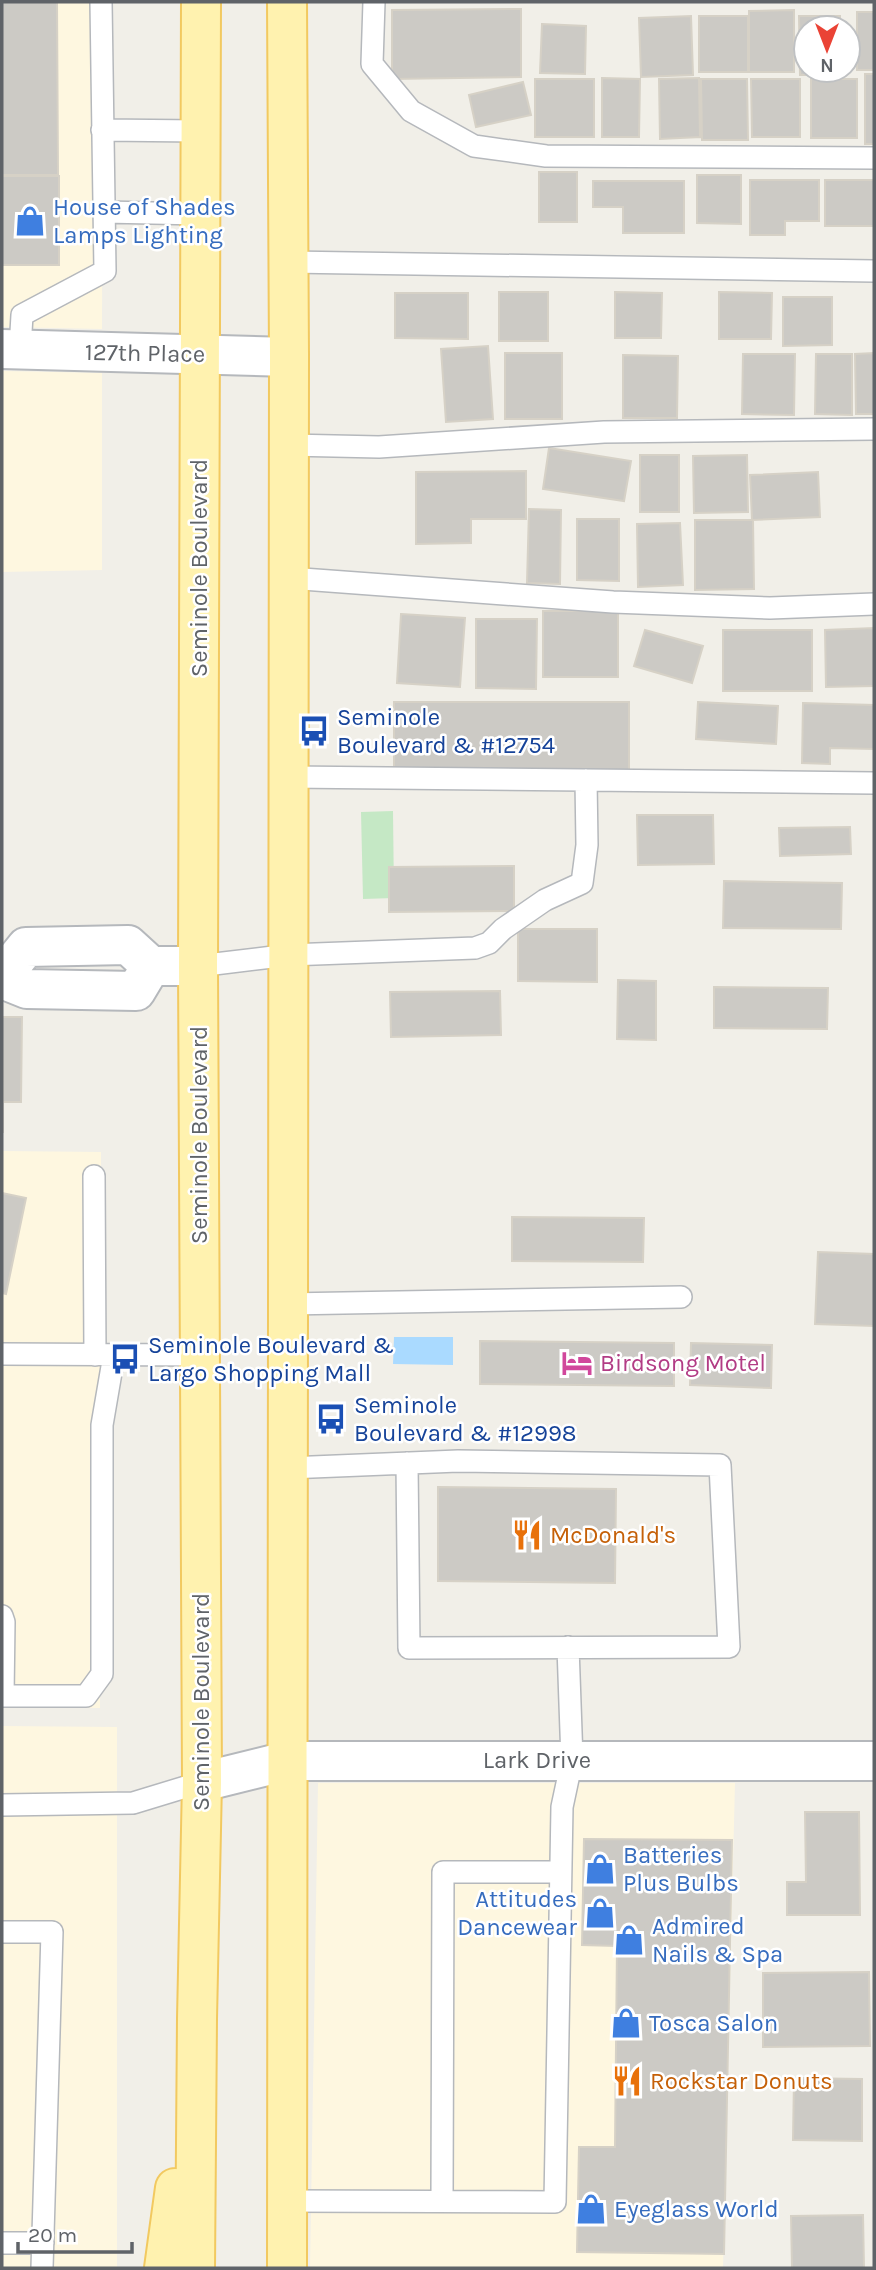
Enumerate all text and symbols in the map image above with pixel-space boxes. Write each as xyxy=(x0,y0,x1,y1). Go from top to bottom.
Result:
north arrow xyxy=(792,14,862,84)
text: N xyxy=(820,54,834,76)
place label: House of Shades Lamps Lighting xyxy=(53,193,236,249)
shop icon: House of Shades Lamps Lighting xyxy=(13,204,47,238)
street label: 127th Place xyxy=(85,338,205,368)
street label: Seminole Boulevard xyxy=(185,459,213,677)
place label: Seminole Boulevard & #12754 xyxy=(337,703,555,759)
bus stop icon: Seminole Boulevard & #12754 xyxy=(297,714,331,748)
street label: Seminole Boulevard xyxy=(185,1026,213,1244)
place label: Seminole Boulevard & Largo Shopping Mall xyxy=(148,1331,394,1387)
bus stop icon: Seminole Boulevard & Largo Shopping Mall xyxy=(108,1342,142,1376)
hotel icon: Birdsong Motel xyxy=(560,1346,594,1380)
place label: Birdsong Motel xyxy=(600,1349,766,1377)
place label: Seminole Boulevard & #12998 xyxy=(354,1391,577,1447)
bus stop icon: Seminole Boulevard & #12998 xyxy=(314,1402,348,1436)
restaurant icon: McDonald's xyxy=(510,1518,544,1552)
place label: McDonald's xyxy=(550,1521,676,1549)
street label: Seminole Boulevard xyxy=(187,1593,215,1811)
street label: Lark Drive xyxy=(483,1746,591,1774)
place label: Batteries Plus Bulbs xyxy=(623,1841,739,1897)
shop icon: Batteries Plus Bulbs xyxy=(583,1852,617,1886)
place label: Attitudes Dancewear xyxy=(457,1885,577,1941)
shop icon: Attitudes Dancewear xyxy=(583,1896,617,1930)
place label: Admired Nails & Spa xyxy=(652,1912,783,1968)
shop icon: Admired Nails & Spa xyxy=(612,1923,646,1957)
shop icon: Tosca Salon xyxy=(609,2006,643,2040)
place label: Tosca Salon xyxy=(649,2009,778,2037)
restaurant icon: Rockstar Donuts xyxy=(610,2064,644,2098)
place label: Rockstar Donuts xyxy=(650,2067,833,2095)
shop icon: Eyeglass World xyxy=(574,2192,608,2226)
place label: Eyeglass World xyxy=(614,2195,779,2223)
scale bar xyxy=(18,2210,131,2254)
text: 20 m xyxy=(28,2223,77,2247)

